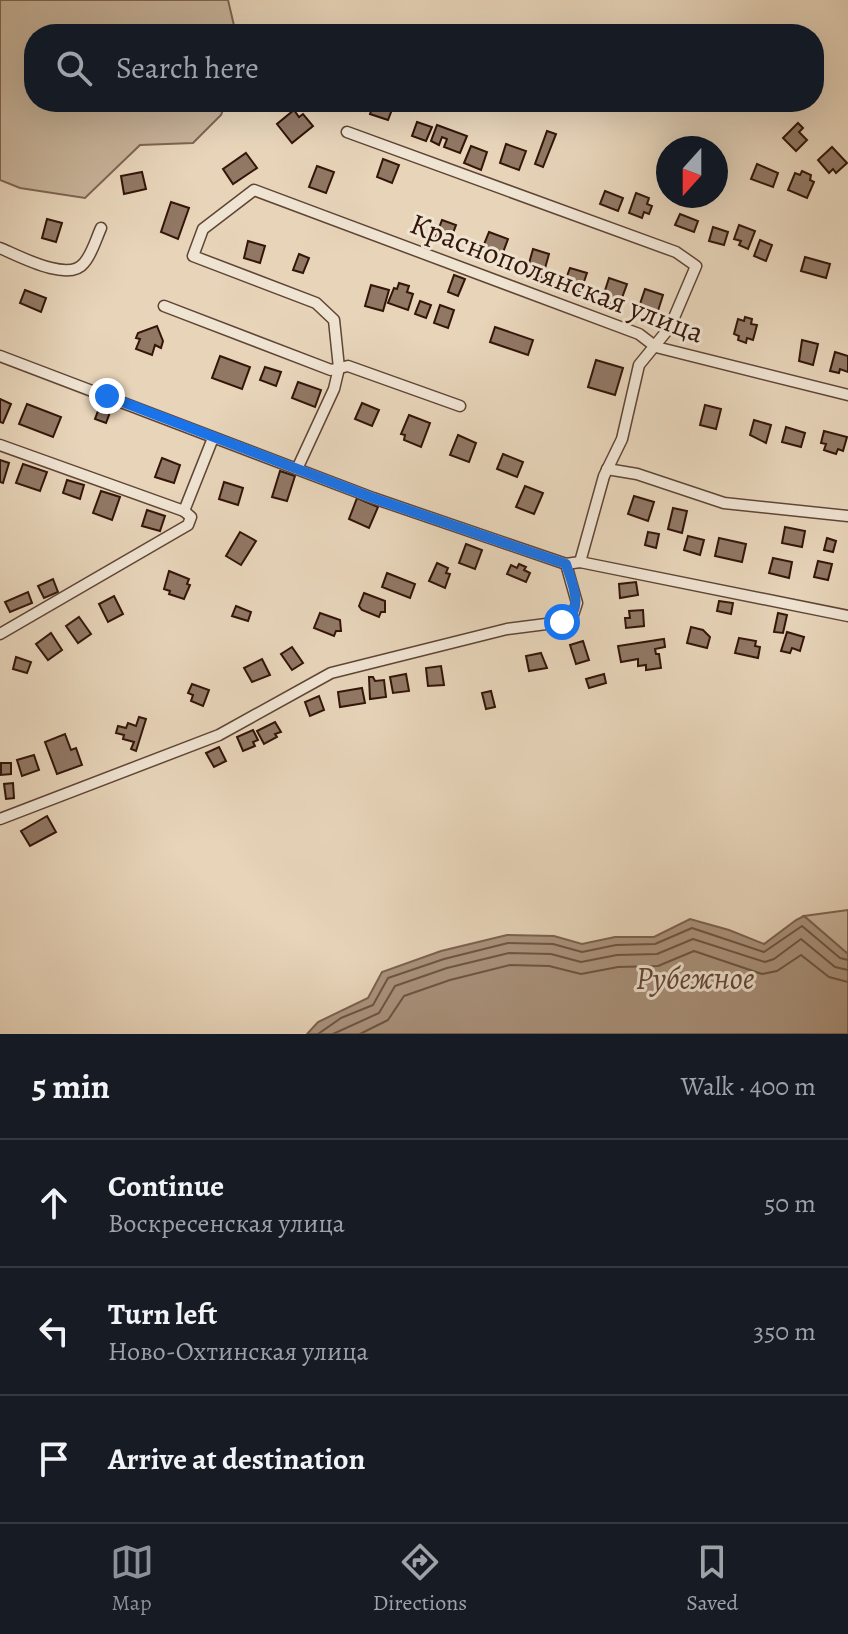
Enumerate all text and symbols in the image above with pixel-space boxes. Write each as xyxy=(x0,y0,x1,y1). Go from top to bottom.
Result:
search box xyxy=(24,24,824,112)
icon: search xyxy=(52,46,96,90)
text: Search here xyxy=(116,48,259,88)
north arrow xyxy=(656,136,728,208)
street label: Краснополянская улица xyxy=(404,203,710,353)
route end xyxy=(89,378,125,414)
route start xyxy=(544,604,580,640)
water label: Рубежное xyxy=(635,956,755,1000)
text: 5 min xyxy=(32,1063,110,1110)
text: Walk · 400 m xyxy=(681,1069,816,1104)
text: Continue xyxy=(108,1166,224,1206)
icon: ahead xyxy=(32,1181,76,1225)
text: 50 m xyxy=(764,1186,816,1221)
text: Воскресенская улица xyxy=(108,1206,345,1241)
text: Turn left xyxy=(108,1294,217,1334)
icon: left xyxy=(32,1309,76,1353)
text: 350 m xyxy=(753,1314,816,1349)
text: Ново-Охтинская улица xyxy=(108,1334,369,1369)
icon: arrive xyxy=(32,1437,76,1481)
text: Arrive at destination xyxy=(108,1439,365,1479)
tab: Map xyxy=(110,1540,154,1618)
tab: Directions xyxy=(373,1540,467,1618)
tab: Saved xyxy=(686,1540,738,1618)

